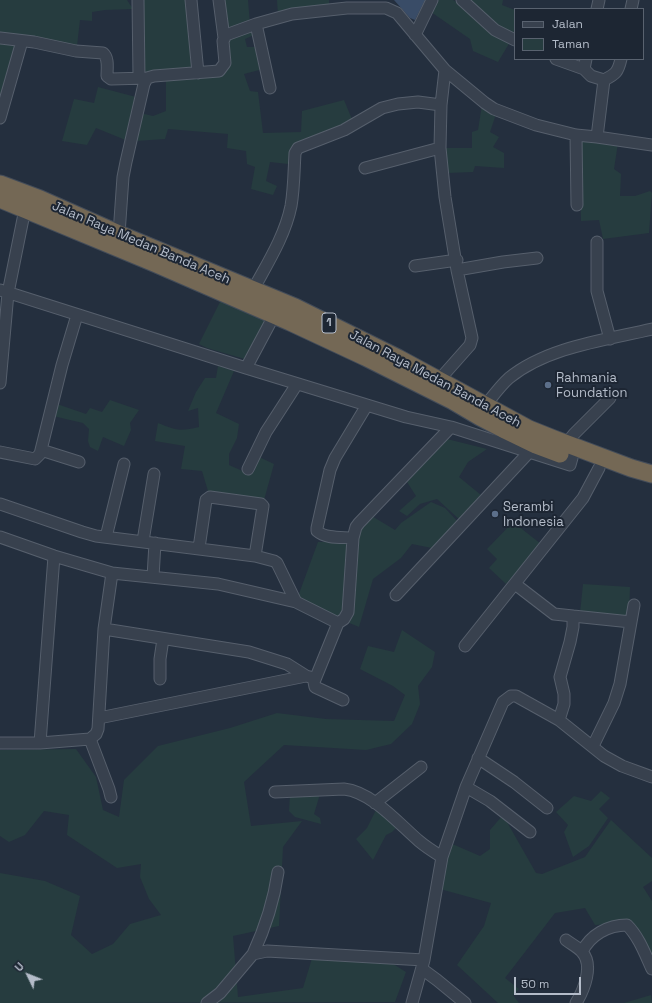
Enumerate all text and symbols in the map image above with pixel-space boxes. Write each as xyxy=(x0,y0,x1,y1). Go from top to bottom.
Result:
legend xyxy=(514,8,644,60)
text: Jalan xyxy=(552,16,583,32)
text: Taman xyxy=(552,36,589,52)
street label: Jalan Raya Medan Banda Aceh xyxy=(50,198,232,288)
road number: 1 xyxy=(322,313,336,333)
street label: Jalan Raya Medan Banda Aceh xyxy=(347,327,523,431)
place label: Rahmania Foundation xyxy=(556,370,628,401)
marker: Rahmania Foundation xyxy=(543,380,553,390)
place label: Serambi Indonesia xyxy=(503,499,564,530)
marker: Serambi Indonesia xyxy=(490,509,500,519)
north arrow xyxy=(8,955,48,995)
text: U xyxy=(12,959,27,974)
scale bar xyxy=(516,969,583,995)
text: 50 m xyxy=(521,976,549,992)

